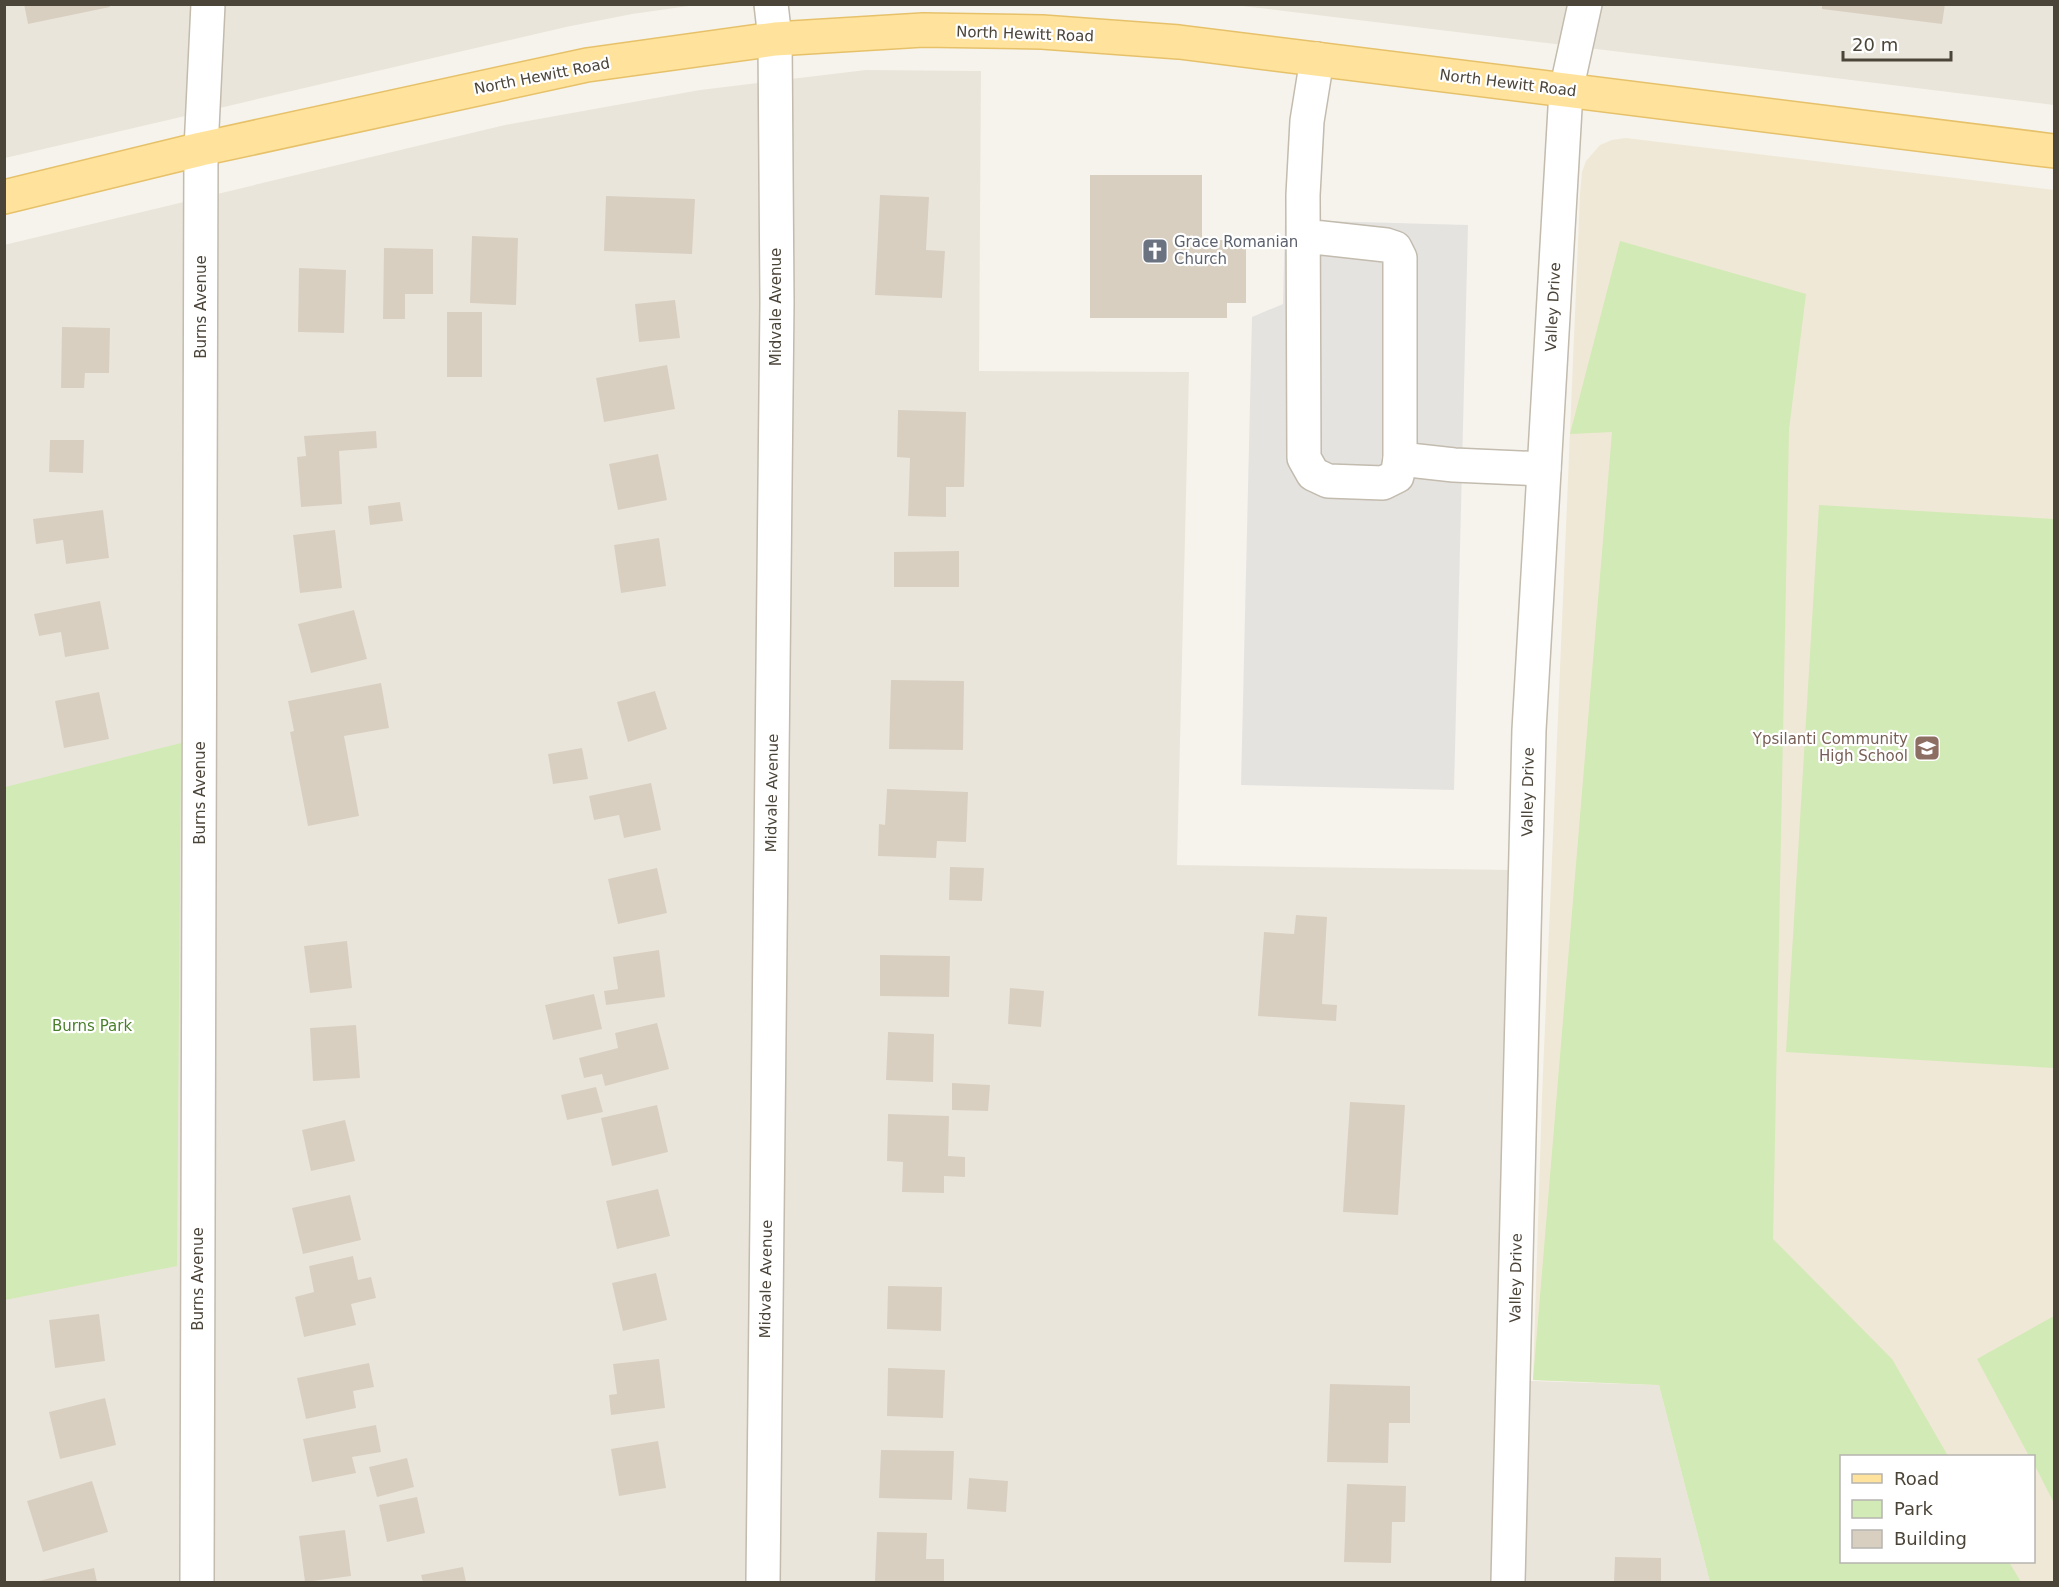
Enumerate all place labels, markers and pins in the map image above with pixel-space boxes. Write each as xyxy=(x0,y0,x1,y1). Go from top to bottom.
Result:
place label: Grace Romanian Church xyxy=(1174,233,1298,268)
church icon: Grace Romanian Church xyxy=(1140,236,1170,266)
place label: Ypsilanti Community High School xyxy=(1752,730,1908,765)
school or university icon: Ypsilanti Community High School xyxy=(1912,733,1942,763)

